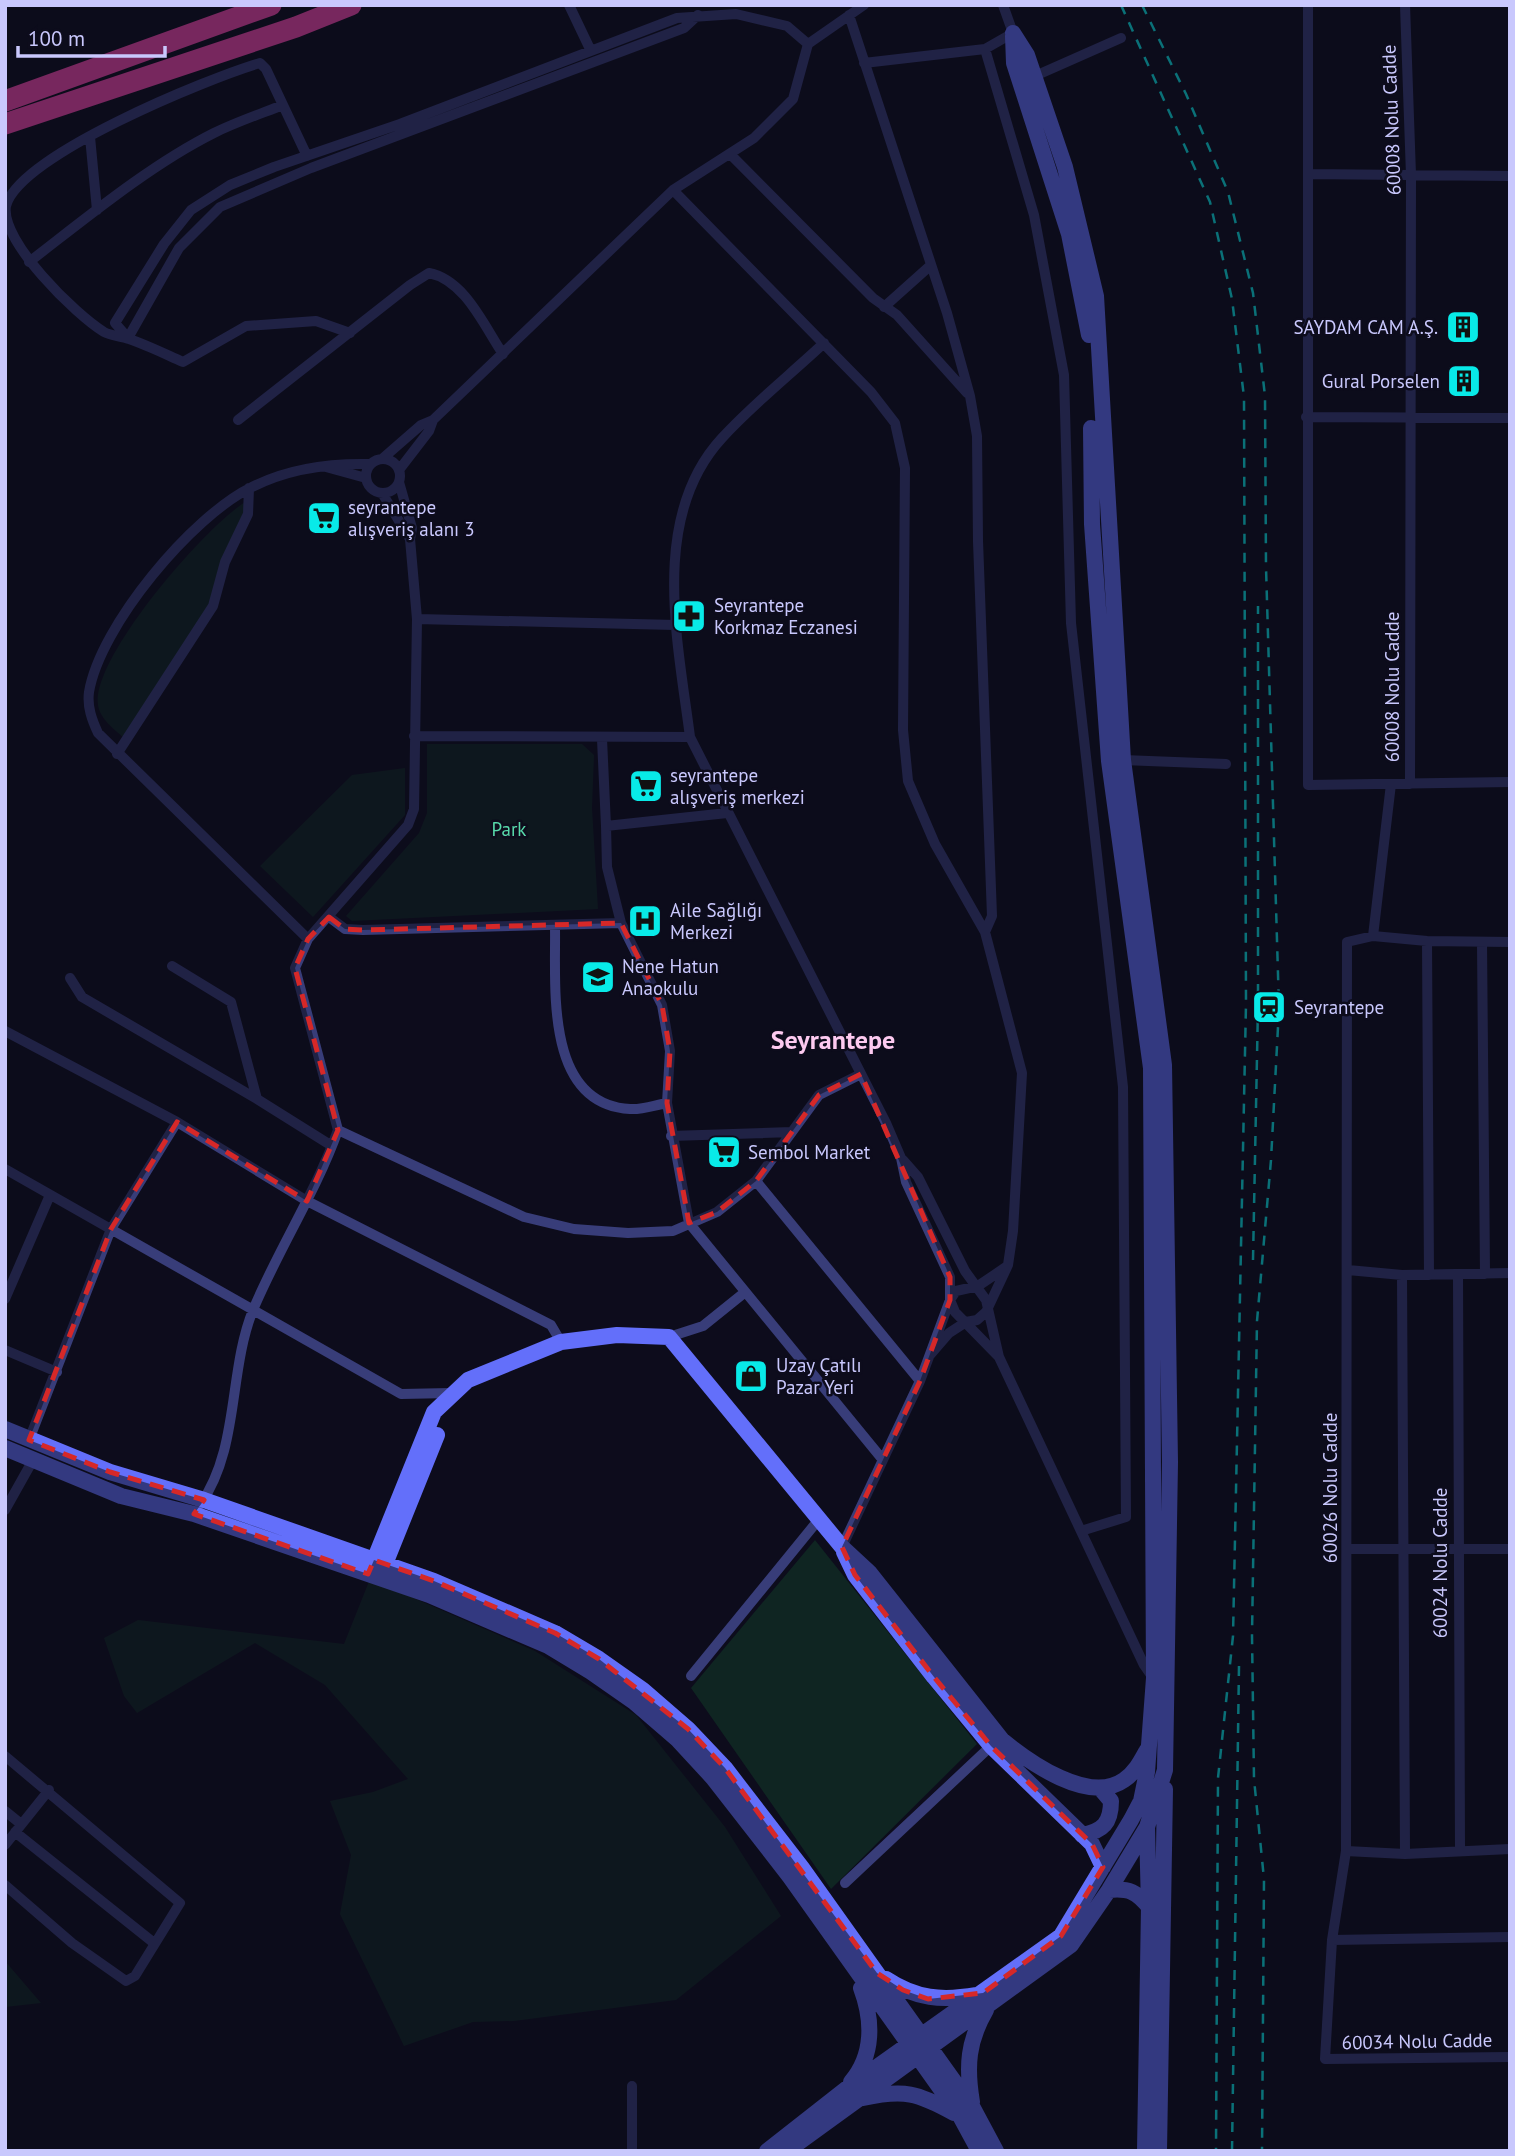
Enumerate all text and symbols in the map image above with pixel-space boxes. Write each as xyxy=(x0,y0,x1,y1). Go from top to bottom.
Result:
scale bar xyxy=(18,14,164,58)
text: 100 m xyxy=(28,25,85,52)
street label: 60008 Nolu Cadde xyxy=(1376,44,1406,196)
building icon: SAYDAM CAM A.Ş. xyxy=(1444,308,1482,346)
place label: SAYDAM CAM A.Ş. xyxy=(1294,315,1438,339)
building icon: Gural Porselen xyxy=(1445,362,1483,400)
place label: Gural Porselen xyxy=(1322,369,1440,393)
place label: seyrantepe alışveriş alanı 3 xyxy=(348,495,475,541)
supermarket icon: seyrantepe alışveriş alanı 3 xyxy=(305,499,343,537)
place label: Seyrantepe Korkmaz Eczanesi xyxy=(714,593,858,639)
pharmacy icon: Seyrantepe Korkmaz Eczanesi xyxy=(670,597,708,635)
street label: 60008 Nolu Cadde xyxy=(1380,612,1404,762)
place label: seyrantepe alışveriş merkezi xyxy=(670,763,805,809)
supermarket icon: seyrantepe alışveriş merkezi xyxy=(627,767,665,805)
park label: Park xyxy=(492,817,526,841)
place label: Aile Sağlığı Merkezi xyxy=(670,898,762,944)
hospital icon: Aile Sağlığı Merkezi xyxy=(626,902,664,940)
place label: Nene Hatun Anaokulu xyxy=(622,954,719,1000)
school or university icon: Nene Hatun Anaokulu xyxy=(579,958,617,996)
station icon: Seyrantepe xyxy=(1250,988,1288,1026)
place label: Seyrantepe xyxy=(1294,995,1384,1019)
district label: Seyrantepe xyxy=(771,1023,895,1056)
supermarket icon: Sembol Market xyxy=(705,1133,743,1171)
place label: Sembol Market xyxy=(748,1140,871,1164)
place label: Uzay Çatılı Pazar Yeri xyxy=(776,1353,862,1399)
shop icon: Uzay Çatılı Pazar Yeri xyxy=(732,1357,770,1395)
street label: 60026 Nolu Cadde xyxy=(1318,1413,1342,1563)
street label: 60024 Nolu Cadde xyxy=(1428,1488,1452,1638)
street label: 60034 Nolu Cadde xyxy=(1341,2028,1493,2054)

